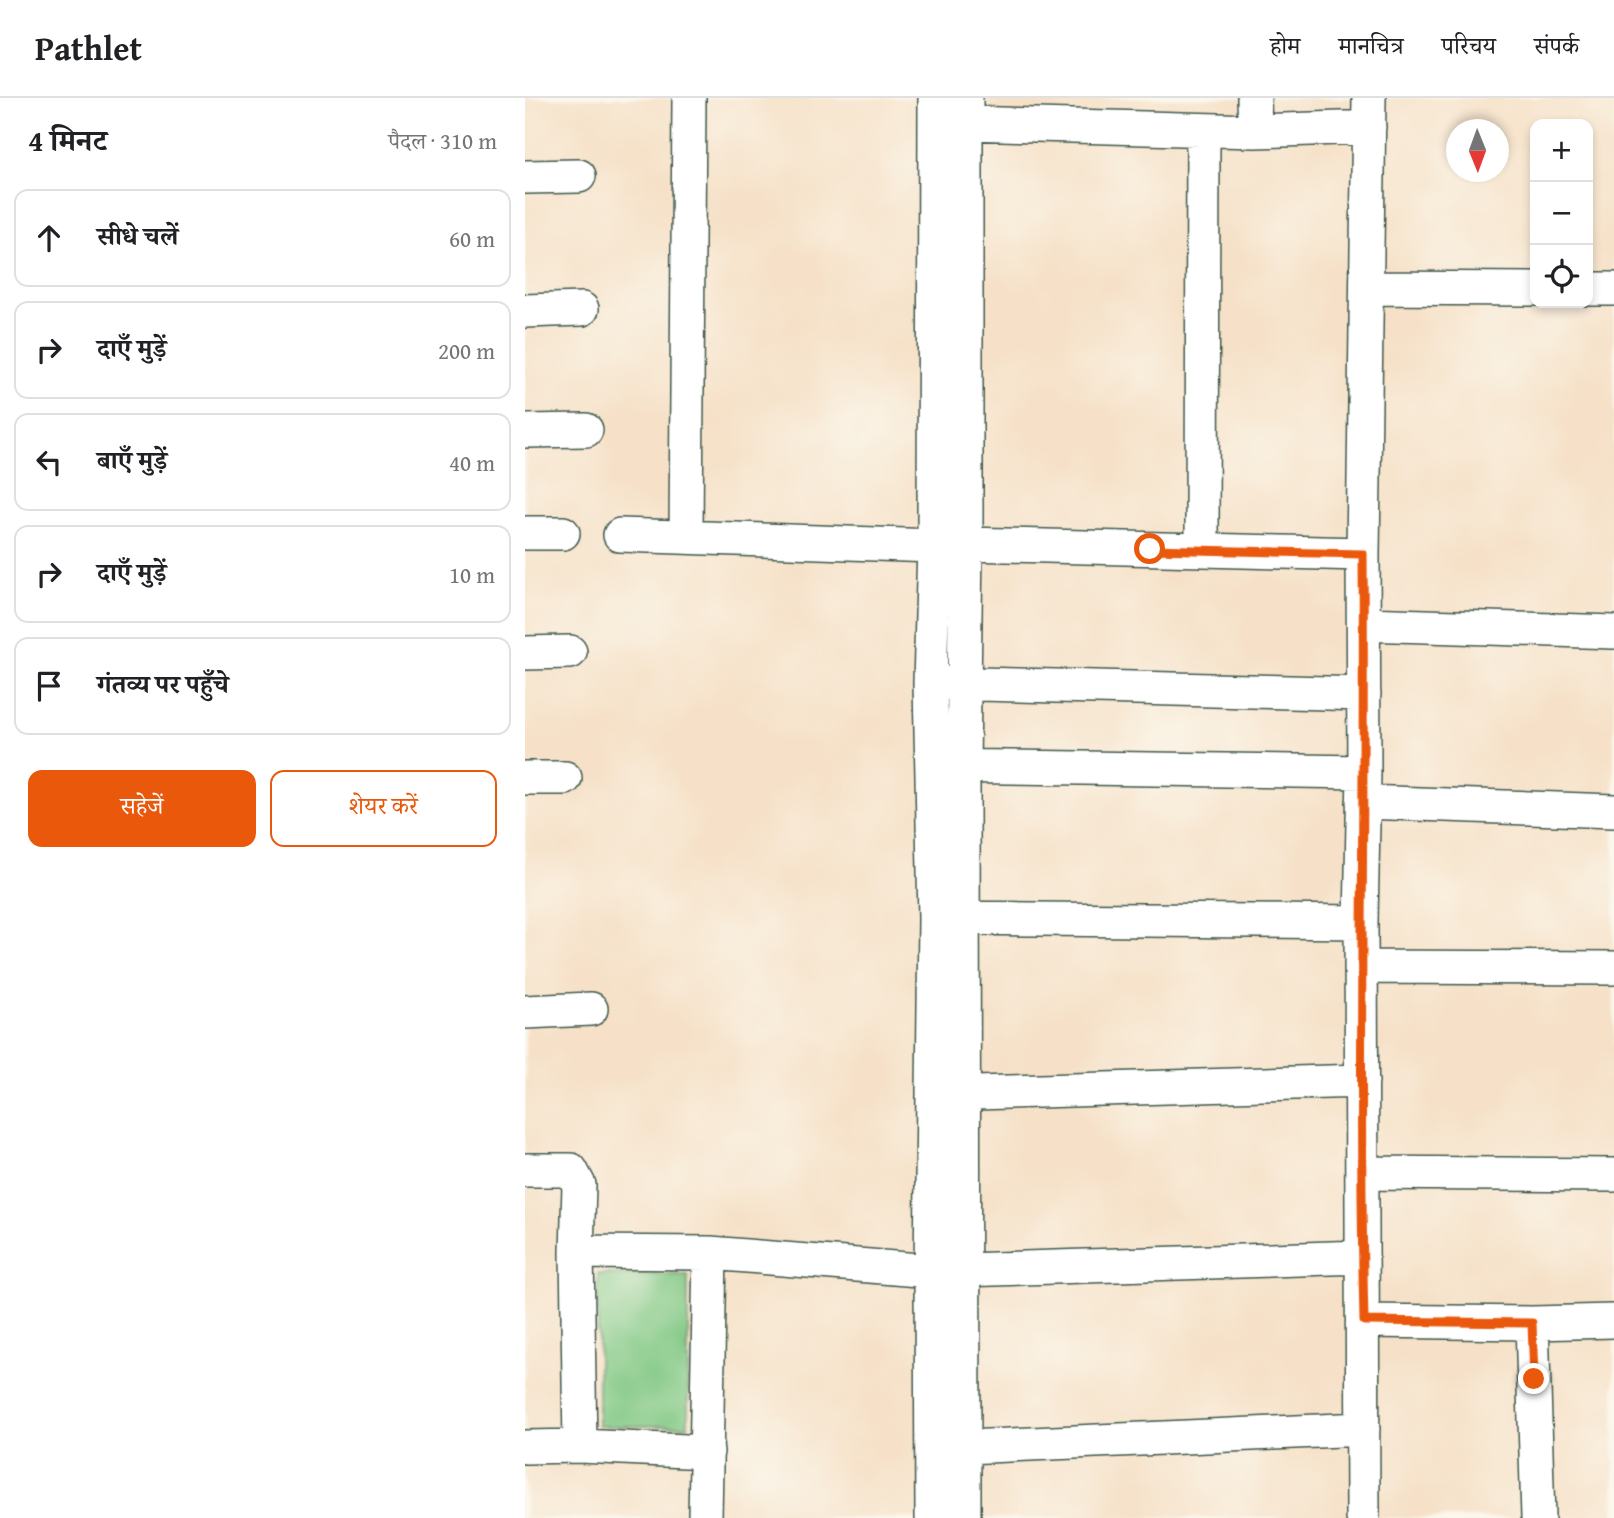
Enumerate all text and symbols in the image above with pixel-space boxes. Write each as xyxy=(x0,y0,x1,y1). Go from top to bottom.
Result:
text: Pathlet xyxy=(35,24,142,72)
text: होम xyxy=(1270,28,1300,63)
text: मानचित्र xyxy=(1338,28,1404,63)
text: परिचय xyxy=(1442,28,1496,63)
text: संपर्क xyxy=(1534,28,1579,63)
text: 4 मिनट xyxy=(28,118,107,162)
north arrow xyxy=(1446,119,1509,182)
map controls xyxy=(1530,119,1593,308)
button: + xyxy=(1530,119,1593,182)
text: पैदल · 310 m xyxy=(388,124,497,157)
button: − xyxy=(1530,182,1593,245)
text: सीधे चलें xyxy=(97,216,178,255)
icon: ahead xyxy=(30,219,68,257)
text: 60 m xyxy=(449,222,495,255)
button: locate xyxy=(1530,245,1593,308)
text: दाएँ मुड़ें xyxy=(97,328,166,367)
icon: right xyxy=(30,331,68,369)
text: 200 m xyxy=(438,334,495,367)
text: बाएँ मुड़ें xyxy=(97,440,167,479)
icon: left xyxy=(30,443,68,481)
text: 40 m xyxy=(449,446,495,479)
route start xyxy=(1134,533,1165,564)
text: दाएँ मुड़ें xyxy=(97,552,166,591)
icon: right xyxy=(30,555,68,593)
text: 10 m xyxy=(449,558,495,591)
text: गंतव्य पर पहुँचे xyxy=(97,664,229,703)
icon: arrive xyxy=(30,667,68,705)
button: सहेजें xyxy=(28,770,256,847)
button: शेयर करें xyxy=(270,770,497,847)
route end xyxy=(1518,1363,1549,1394)

